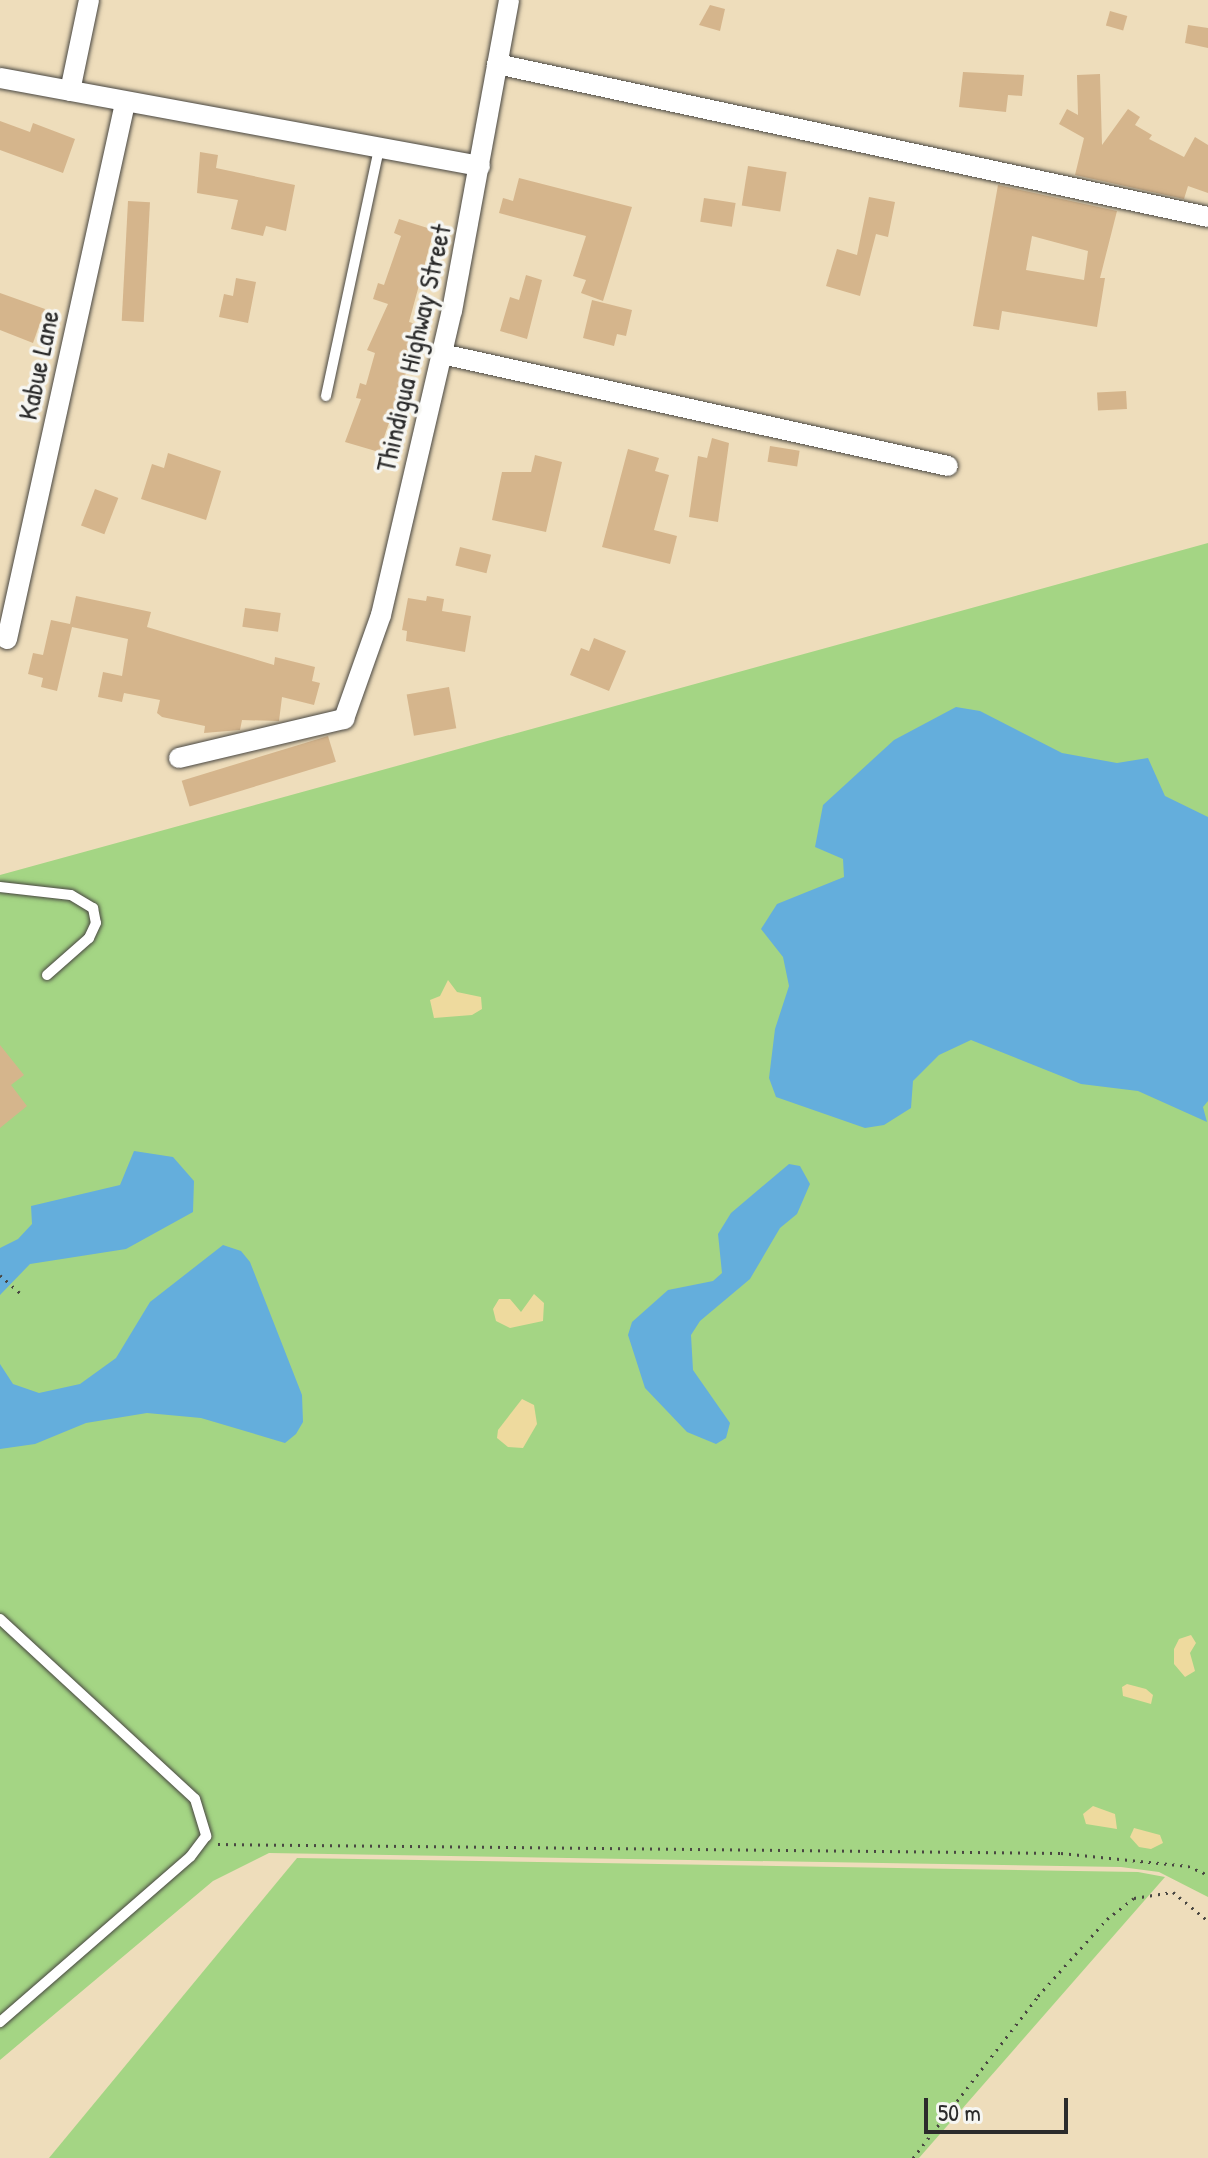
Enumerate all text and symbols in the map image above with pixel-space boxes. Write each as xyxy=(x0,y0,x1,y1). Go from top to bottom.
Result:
street label: Thindigua Highway Street xyxy=(368,221,458,475)
street label: Kabue Lane xyxy=(10,307,66,423)
scale bar xyxy=(928,2082,1072,2132)
text: 50 m xyxy=(938,2096,981,2128)

